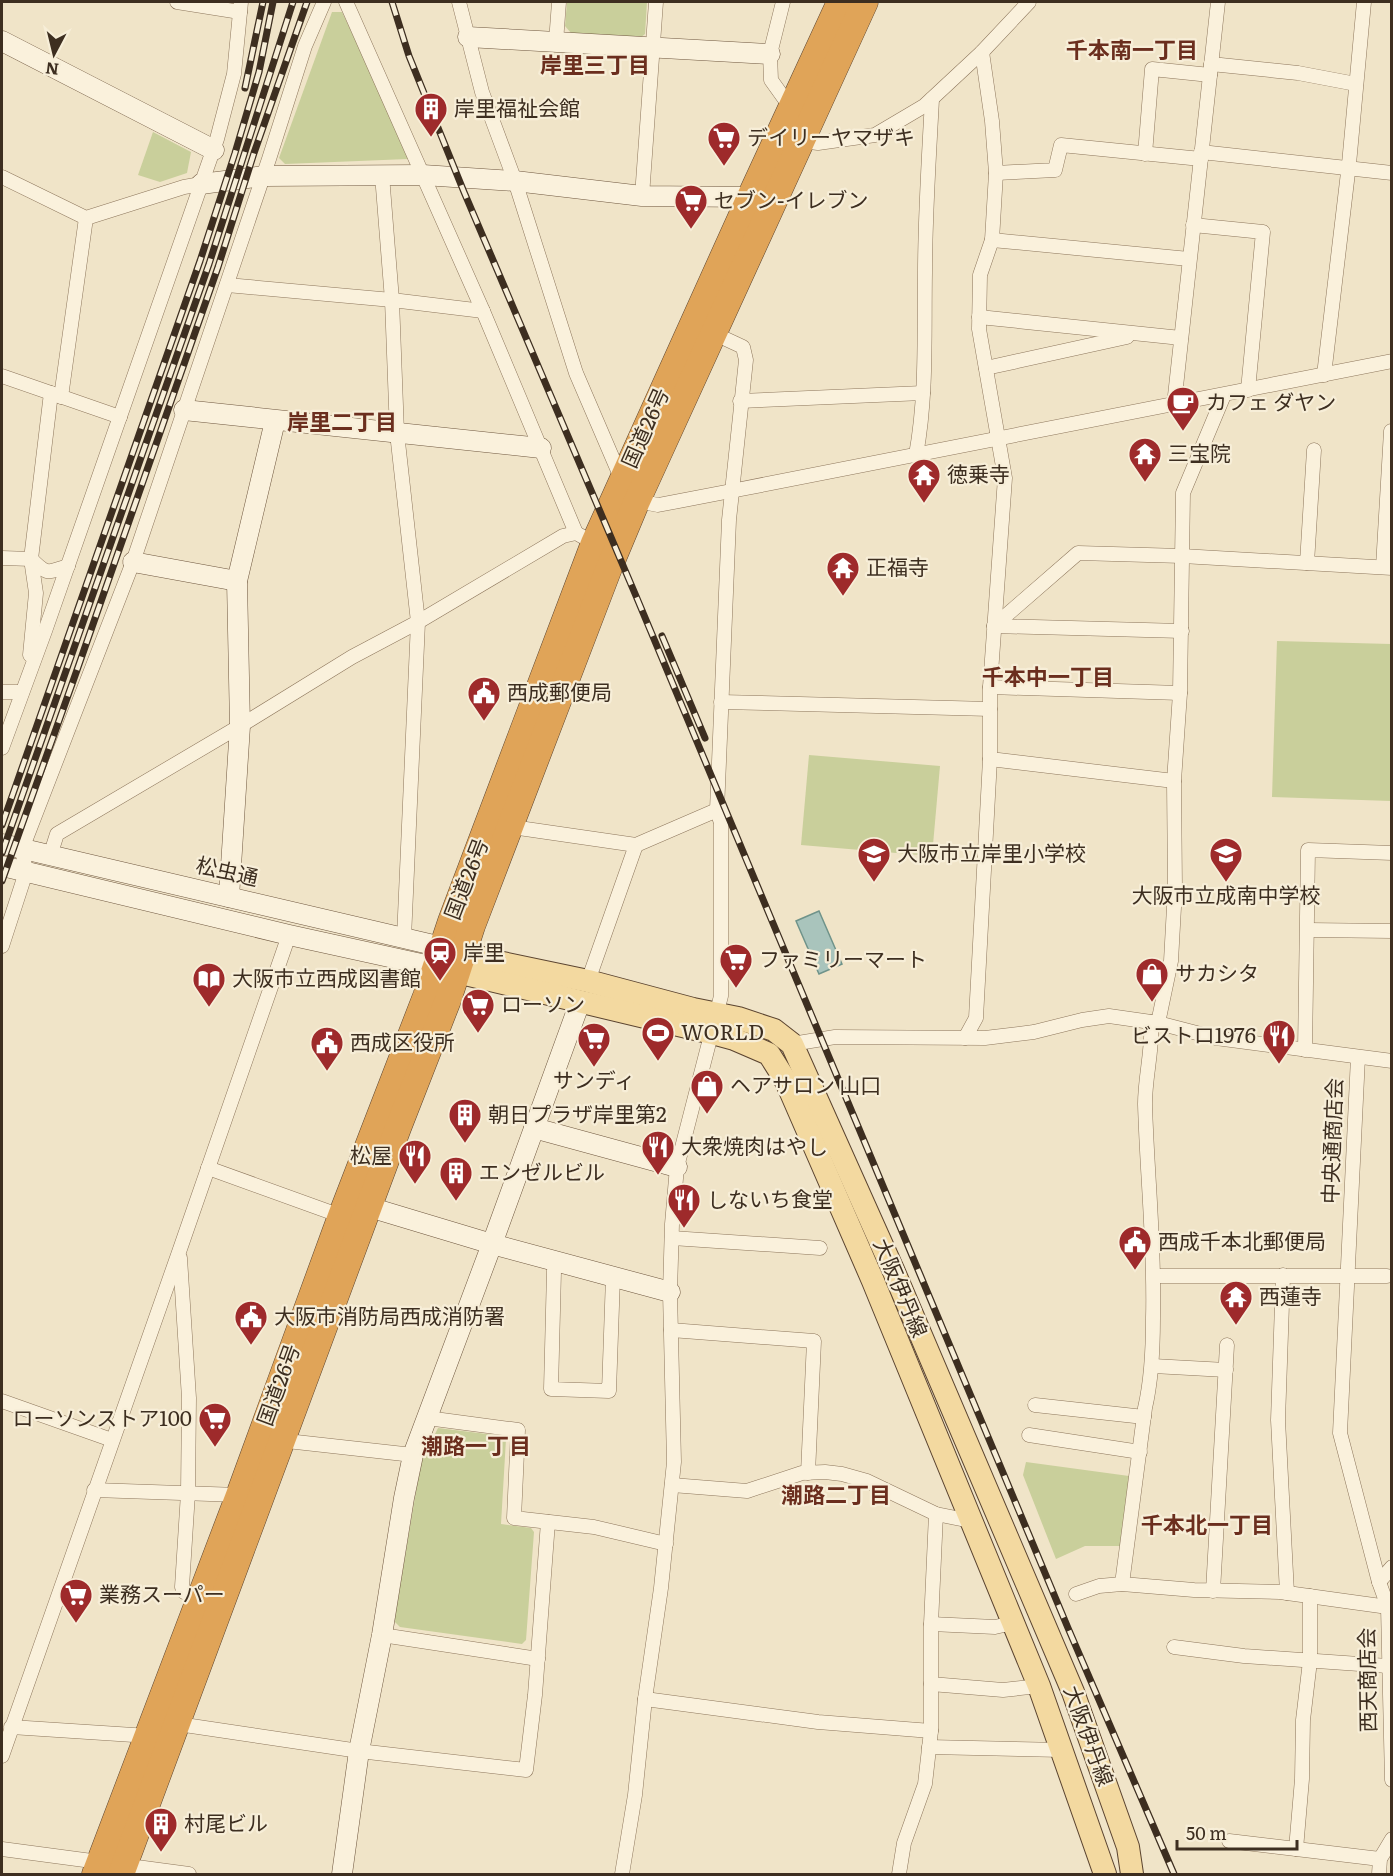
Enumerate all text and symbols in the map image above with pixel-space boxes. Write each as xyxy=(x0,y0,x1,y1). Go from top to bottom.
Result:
north arrow xyxy=(24,24,84,84)
district label: 千本南一丁目 xyxy=(1066,32,1198,65)
district label: 岸里三丁目 xyxy=(540,47,650,80)
text: N xyxy=(44,57,60,83)
building icon: 岸里福祉会館 xyxy=(413,91,449,138)
place label: 岸里福祉会館 xyxy=(454,91,580,122)
supermarket icon: デイリーヤマザキ xyxy=(706,120,742,167)
place label: デイリーヤマザキ xyxy=(747,120,915,151)
supermarket icon: セブン-イレブン xyxy=(673,183,709,230)
place label: セブン-イレブン xyxy=(714,183,868,214)
street label: 国道26号 xyxy=(612,382,675,472)
cafe icon: カフェ ダヤン xyxy=(1165,385,1201,432)
place label: カフェ ダヤン xyxy=(1206,385,1336,416)
district label: 岸里二丁目 xyxy=(287,404,397,437)
temple icon: 三宝院 xyxy=(1127,436,1163,483)
place label: 三宝院 xyxy=(1168,436,1231,467)
temple icon: 徳乗寺 xyxy=(906,457,942,504)
place label: 徳乗寺 xyxy=(947,457,1010,488)
temple icon: 正福寺 xyxy=(825,550,861,597)
place label: 正福寺 xyxy=(866,550,929,581)
district label: 千本中一丁目 xyxy=(982,659,1114,692)
public building icon: 西成郵便局 xyxy=(466,675,502,722)
place label: 西成郵便局 xyxy=(507,675,612,706)
street label: 国道26号 xyxy=(435,833,494,923)
school or university icon: 大阪市立岸里小学校 xyxy=(856,836,892,883)
place label: 大阪市立岸里小学校 xyxy=(897,836,1086,867)
school or university icon: 大阪市立成南中学校 xyxy=(1208,836,1244,883)
street label: 松虫通 xyxy=(193,847,262,892)
place label: 大阪市立成南中学校 xyxy=(1132,878,1321,909)
station icon: 岸里 xyxy=(422,935,458,982)
place label: 岸里 xyxy=(463,935,505,966)
supermarket icon: ファミリーマート xyxy=(718,942,754,989)
place label: ファミリーマート xyxy=(759,942,927,973)
shop icon: サカシタ xyxy=(1134,956,1170,1003)
place label: サカシタ xyxy=(1175,956,1259,987)
library icon: 大阪市立西成図書館 xyxy=(191,961,227,1008)
place label: 大阪市立西成図書館 xyxy=(232,961,421,992)
supermarket icon: ローソン xyxy=(460,987,496,1034)
place label: ローソン xyxy=(501,987,585,1018)
sports icon: WORLD xyxy=(640,1015,676,1062)
place label: WORLD xyxy=(681,1015,764,1046)
place label: ビストロ1976 xyxy=(1131,1018,1256,1049)
restaurant icon: ビストロ1976 xyxy=(1261,1018,1297,1065)
supermarket icon: サンディ xyxy=(576,1021,612,1068)
public building icon: 西成区役所 xyxy=(309,1025,345,1072)
place label: 西成区役所 xyxy=(350,1025,455,1056)
place label: サンディ xyxy=(553,1063,635,1094)
shop icon: ヘアサロン 山口 xyxy=(689,1068,725,1115)
place label: ヘアサロン 山口 xyxy=(730,1068,881,1099)
street label: 中央通商店会 xyxy=(1313,1077,1348,1204)
building icon: 朝日プラザ岸里第2 xyxy=(447,1097,483,1144)
place label: 朝日プラザ岸里第2 xyxy=(488,1097,667,1128)
restaurant icon: 大衆焼肉はやし xyxy=(640,1129,676,1176)
place label: 大衆焼肉はやし xyxy=(681,1129,828,1160)
place label: 松屋 xyxy=(350,1138,392,1169)
restaurant icon: 松屋 xyxy=(397,1138,433,1185)
building icon: エンゼルビル xyxy=(438,1155,474,1202)
place label: エンゼルビル xyxy=(479,1155,605,1186)
restaurant icon: しないち食堂 xyxy=(666,1182,702,1229)
place label: しないち食堂 xyxy=(707,1182,833,1213)
public building icon: 西成千本北郵便局 xyxy=(1117,1224,1153,1271)
place label: 西成千本北郵便局 xyxy=(1158,1224,1326,1255)
street label: 大阪伊丹線 xyxy=(868,1233,937,1341)
temple icon: 西蓮寺 xyxy=(1218,1279,1254,1326)
place label: 西蓮寺 xyxy=(1259,1279,1322,1310)
public building icon: 大阪市消防局西成消防署 xyxy=(233,1299,269,1346)
place label: 大阪市消防局西成消防署 xyxy=(274,1299,505,1330)
street label: 国道26号 xyxy=(248,1339,306,1429)
place label: ローソンストア100 xyxy=(13,1401,192,1432)
supermarket icon: ローソンストア100 xyxy=(197,1401,233,1448)
district label: 潮路一丁目 xyxy=(421,1428,531,1461)
district label: 潮路二丁目 xyxy=(781,1477,891,1510)
district label: 千本北一丁目 xyxy=(1141,1507,1273,1540)
supermarket icon: 業務スーパー xyxy=(58,1577,94,1624)
place label: 業務スーパー xyxy=(99,1577,225,1608)
street label: 西天商店会 xyxy=(1349,1627,1382,1733)
street label: 大阪伊丹線 xyxy=(1058,1681,1123,1790)
building icon: 村尾ビル xyxy=(143,1806,179,1853)
place label: 村尾ビル xyxy=(184,1806,268,1837)
scale bar xyxy=(1177,1813,1297,1851)
text: 50 m xyxy=(1186,1819,1227,1846)

